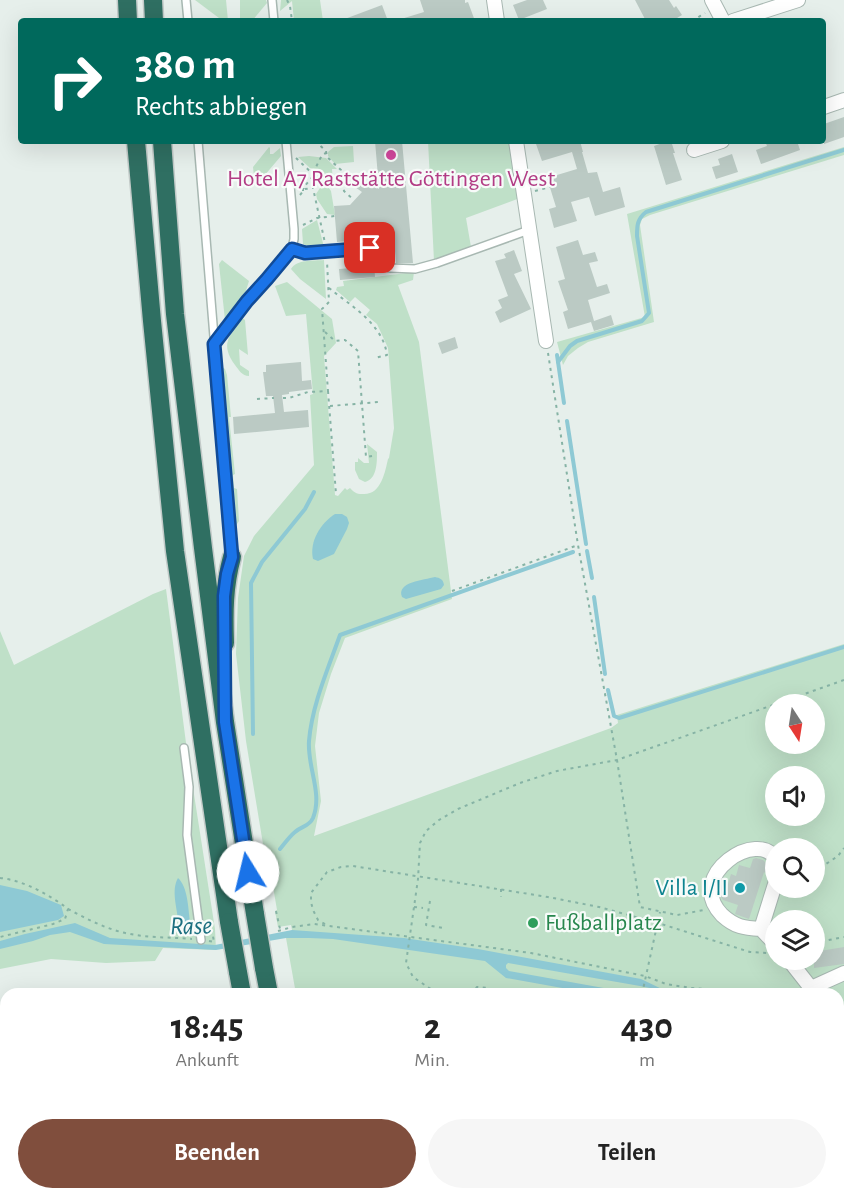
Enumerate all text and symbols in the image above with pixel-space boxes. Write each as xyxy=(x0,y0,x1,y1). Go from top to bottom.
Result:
icon: right xyxy=(36,42,114,120)
text: 380 m xyxy=(135,44,236,86)
text: Rechts abbiegen xyxy=(135,93,307,120)
marker: Hotel A7 Raststätte Göttingen West xyxy=(384,148,398,162)
place label: Hotel A7 Raststätte Göttingen West xyxy=(227,167,555,191)
pin xyxy=(344,222,395,273)
icon: arrive xyxy=(353,231,386,264)
north arrow xyxy=(765,694,825,754)
map controls xyxy=(765,694,825,970)
button: sound xyxy=(765,766,825,826)
button: search xyxy=(765,838,825,898)
position arrow xyxy=(216,840,280,904)
place label: Villa I/II xyxy=(656,876,728,900)
marker: Villa I/II xyxy=(733,881,747,895)
button: layers xyxy=(765,910,825,970)
place label: Fußballplatz xyxy=(545,911,662,935)
water label: Rase xyxy=(170,913,213,939)
marker: Fußballplatz xyxy=(526,916,540,930)
text: 18:45 xyxy=(171,1009,243,1045)
text: 2 xyxy=(424,1009,441,1045)
text: 430 xyxy=(621,1009,673,1045)
text: Ankunft xyxy=(175,1050,239,1070)
text: Min. xyxy=(414,1050,450,1070)
text: m xyxy=(639,1050,655,1070)
button: Beenden xyxy=(18,1119,416,1188)
button: Teilen xyxy=(428,1119,826,1188)

